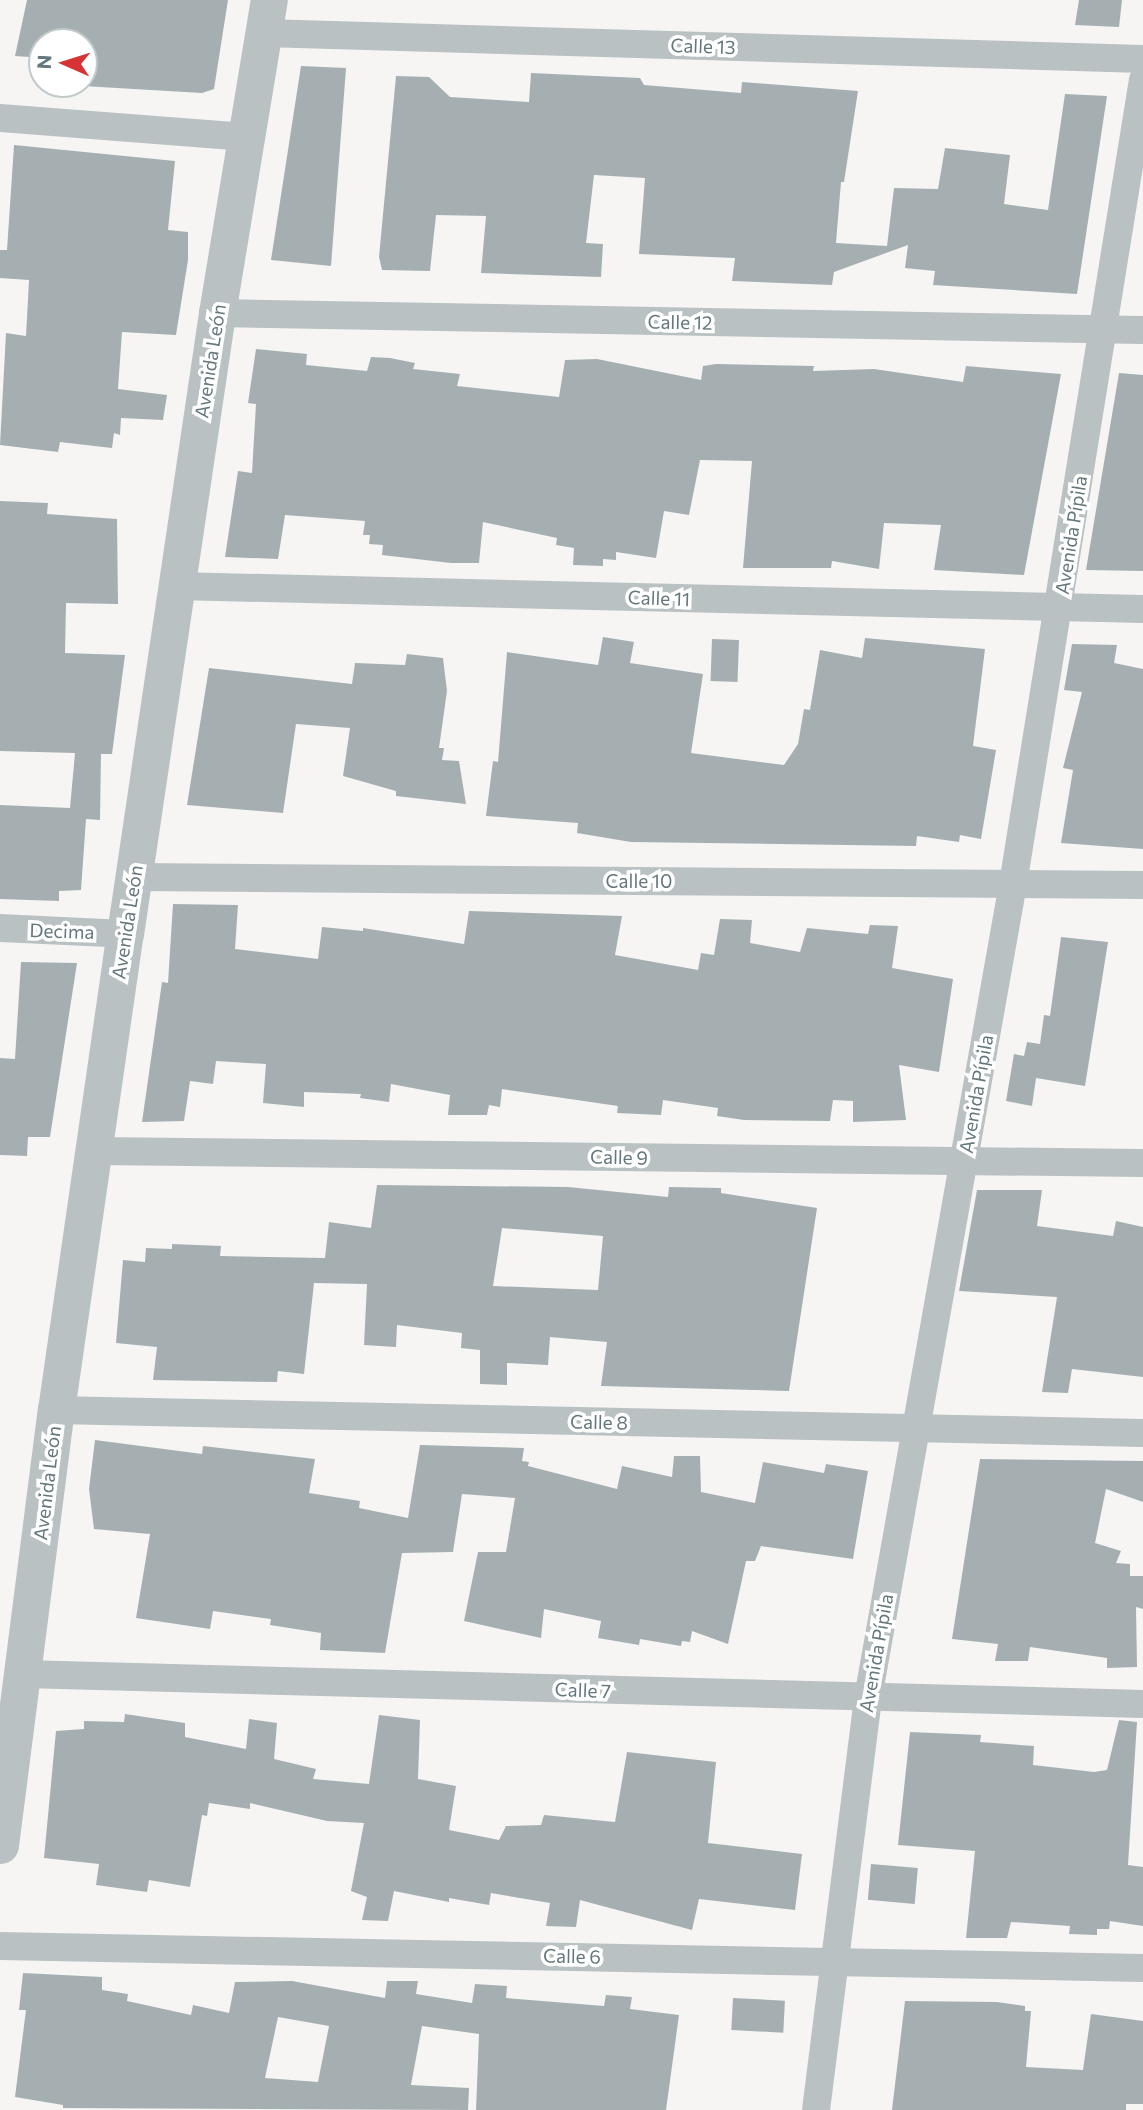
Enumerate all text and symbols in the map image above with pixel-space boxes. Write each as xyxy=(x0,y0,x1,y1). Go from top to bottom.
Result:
north arrow xyxy=(28,28,98,98)
street label: Calle 13 xyxy=(670,33,736,59)
text: N xyxy=(32,54,55,70)
street label: Avenida León xyxy=(190,302,230,420)
street label: Calle 12 xyxy=(647,310,713,334)
street label: Avenida Pípila xyxy=(1050,474,1092,596)
street label: Calle 11 xyxy=(627,586,691,610)
street label: Avenida León xyxy=(107,863,147,981)
street label: Calle 10 xyxy=(606,870,672,892)
street label: Decima xyxy=(29,918,95,944)
street label: Avenida Pípila xyxy=(954,1033,998,1155)
street label: Calle 9 xyxy=(590,1145,648,1169)
street label: Calle 8 xyxy=(570,1410,628,1434)
street label: Avenida León xyxy=(29,1424,65,1542)
street label: Avenida Pípila xyxy=(854,1592,898,1714)
street label: Calle 7 xyxy=(554,1678,612,1702)
street label: Calle 6 xyxy=(543,1944,601,1968)

